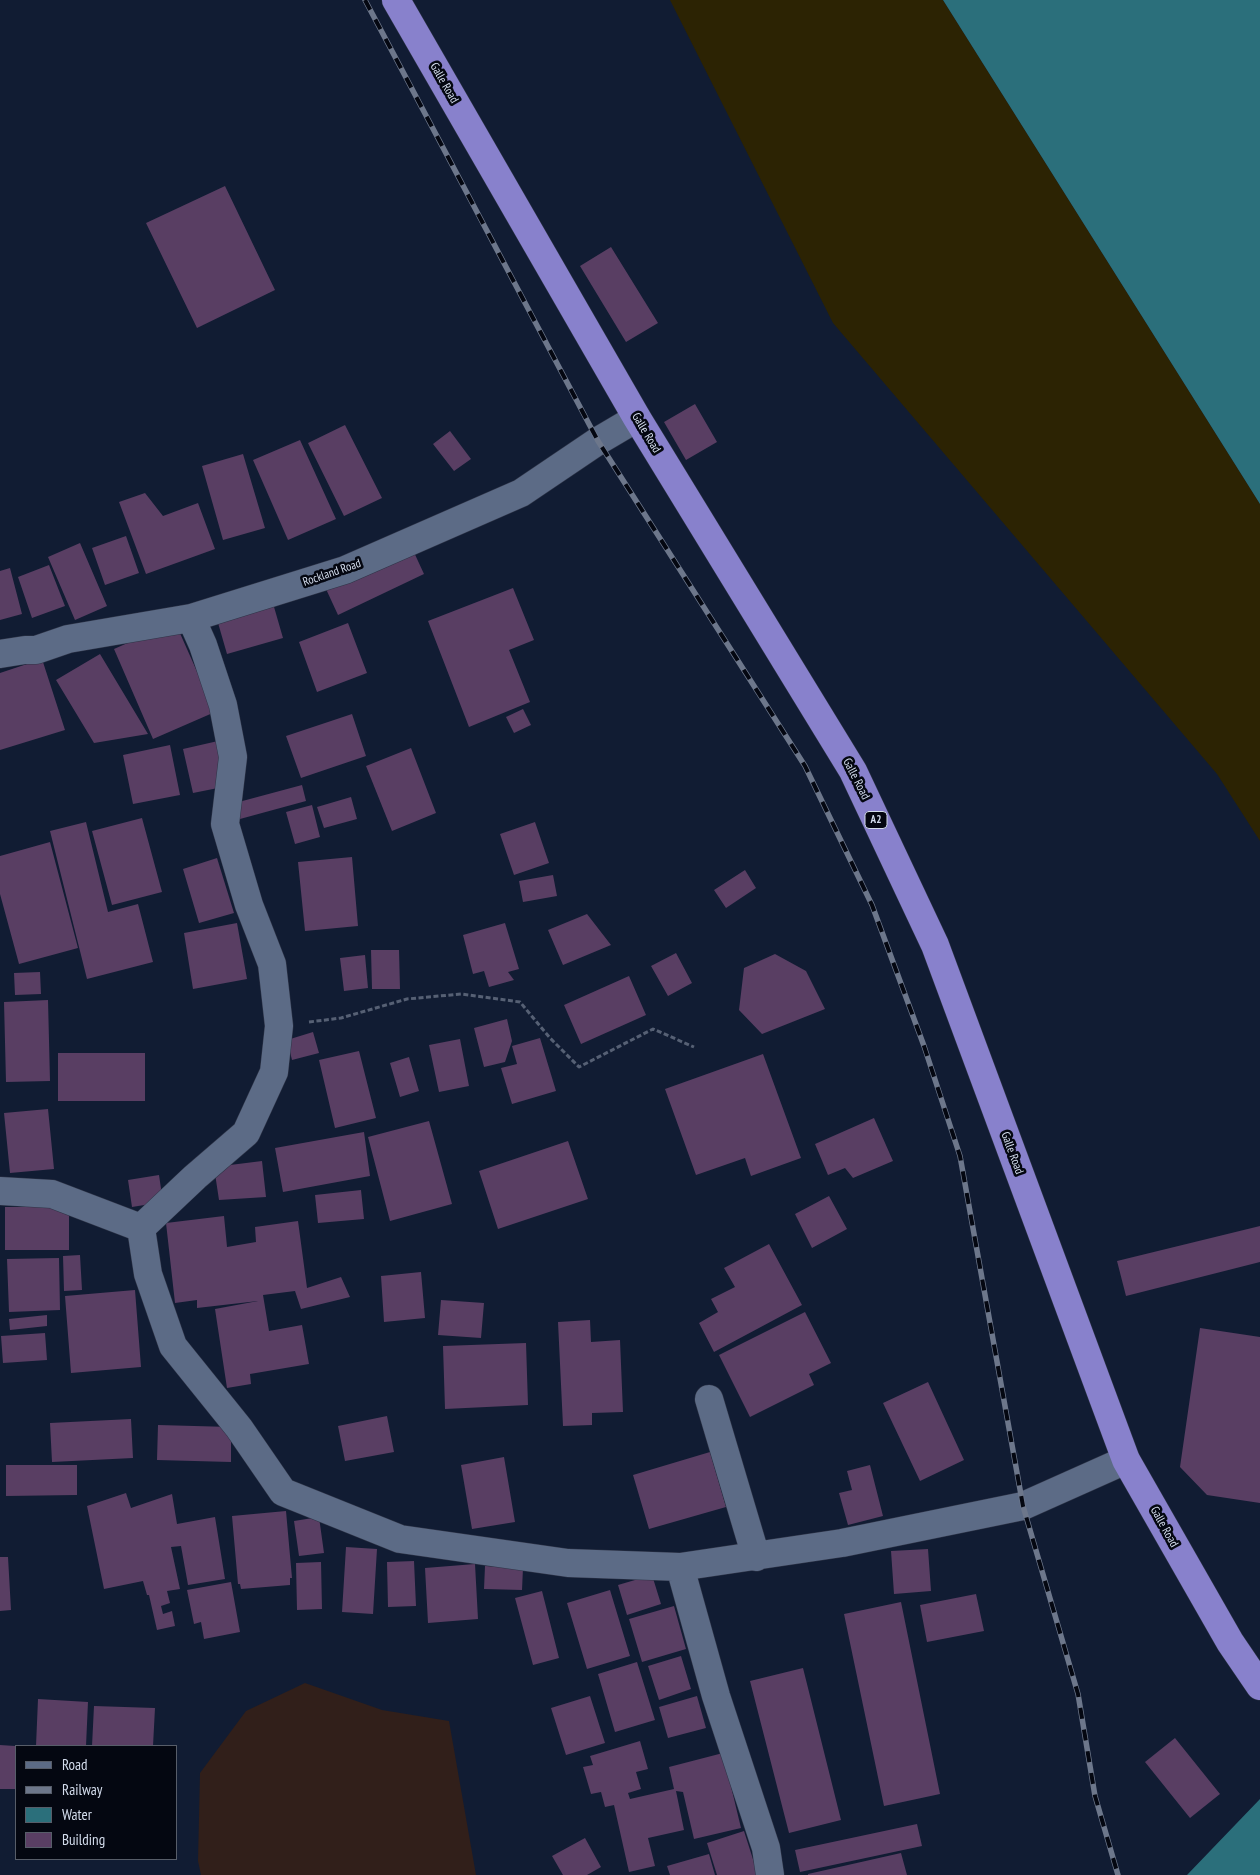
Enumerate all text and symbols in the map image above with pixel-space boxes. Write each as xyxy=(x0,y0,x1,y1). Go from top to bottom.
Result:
street label: Galle Road xyxy=(427,60,461,106)
street label: Galle Road xyxy=(628,410,664,456)
street label: Rockland Road xyxy=(301,556,363,590)
street label: Galle Road xyxy=(840,756,872,802)
road number: A2 xyxy=(865,812,887,828)
street label: Galle Road xyxy=(998,1130,1026,1176)
street label: Galle Road xyxy=(1147,1504,1181,1550)
legend xyxy=(15,1745,178,1860)
text: Road xyxy=(62,1755,88,1774)
text: Railway xyxy=(62,1780,102,1799)
text: Water xyxy=(62,1805,92,1824)
text: Building xyxy=(62,1830,105,1849)

